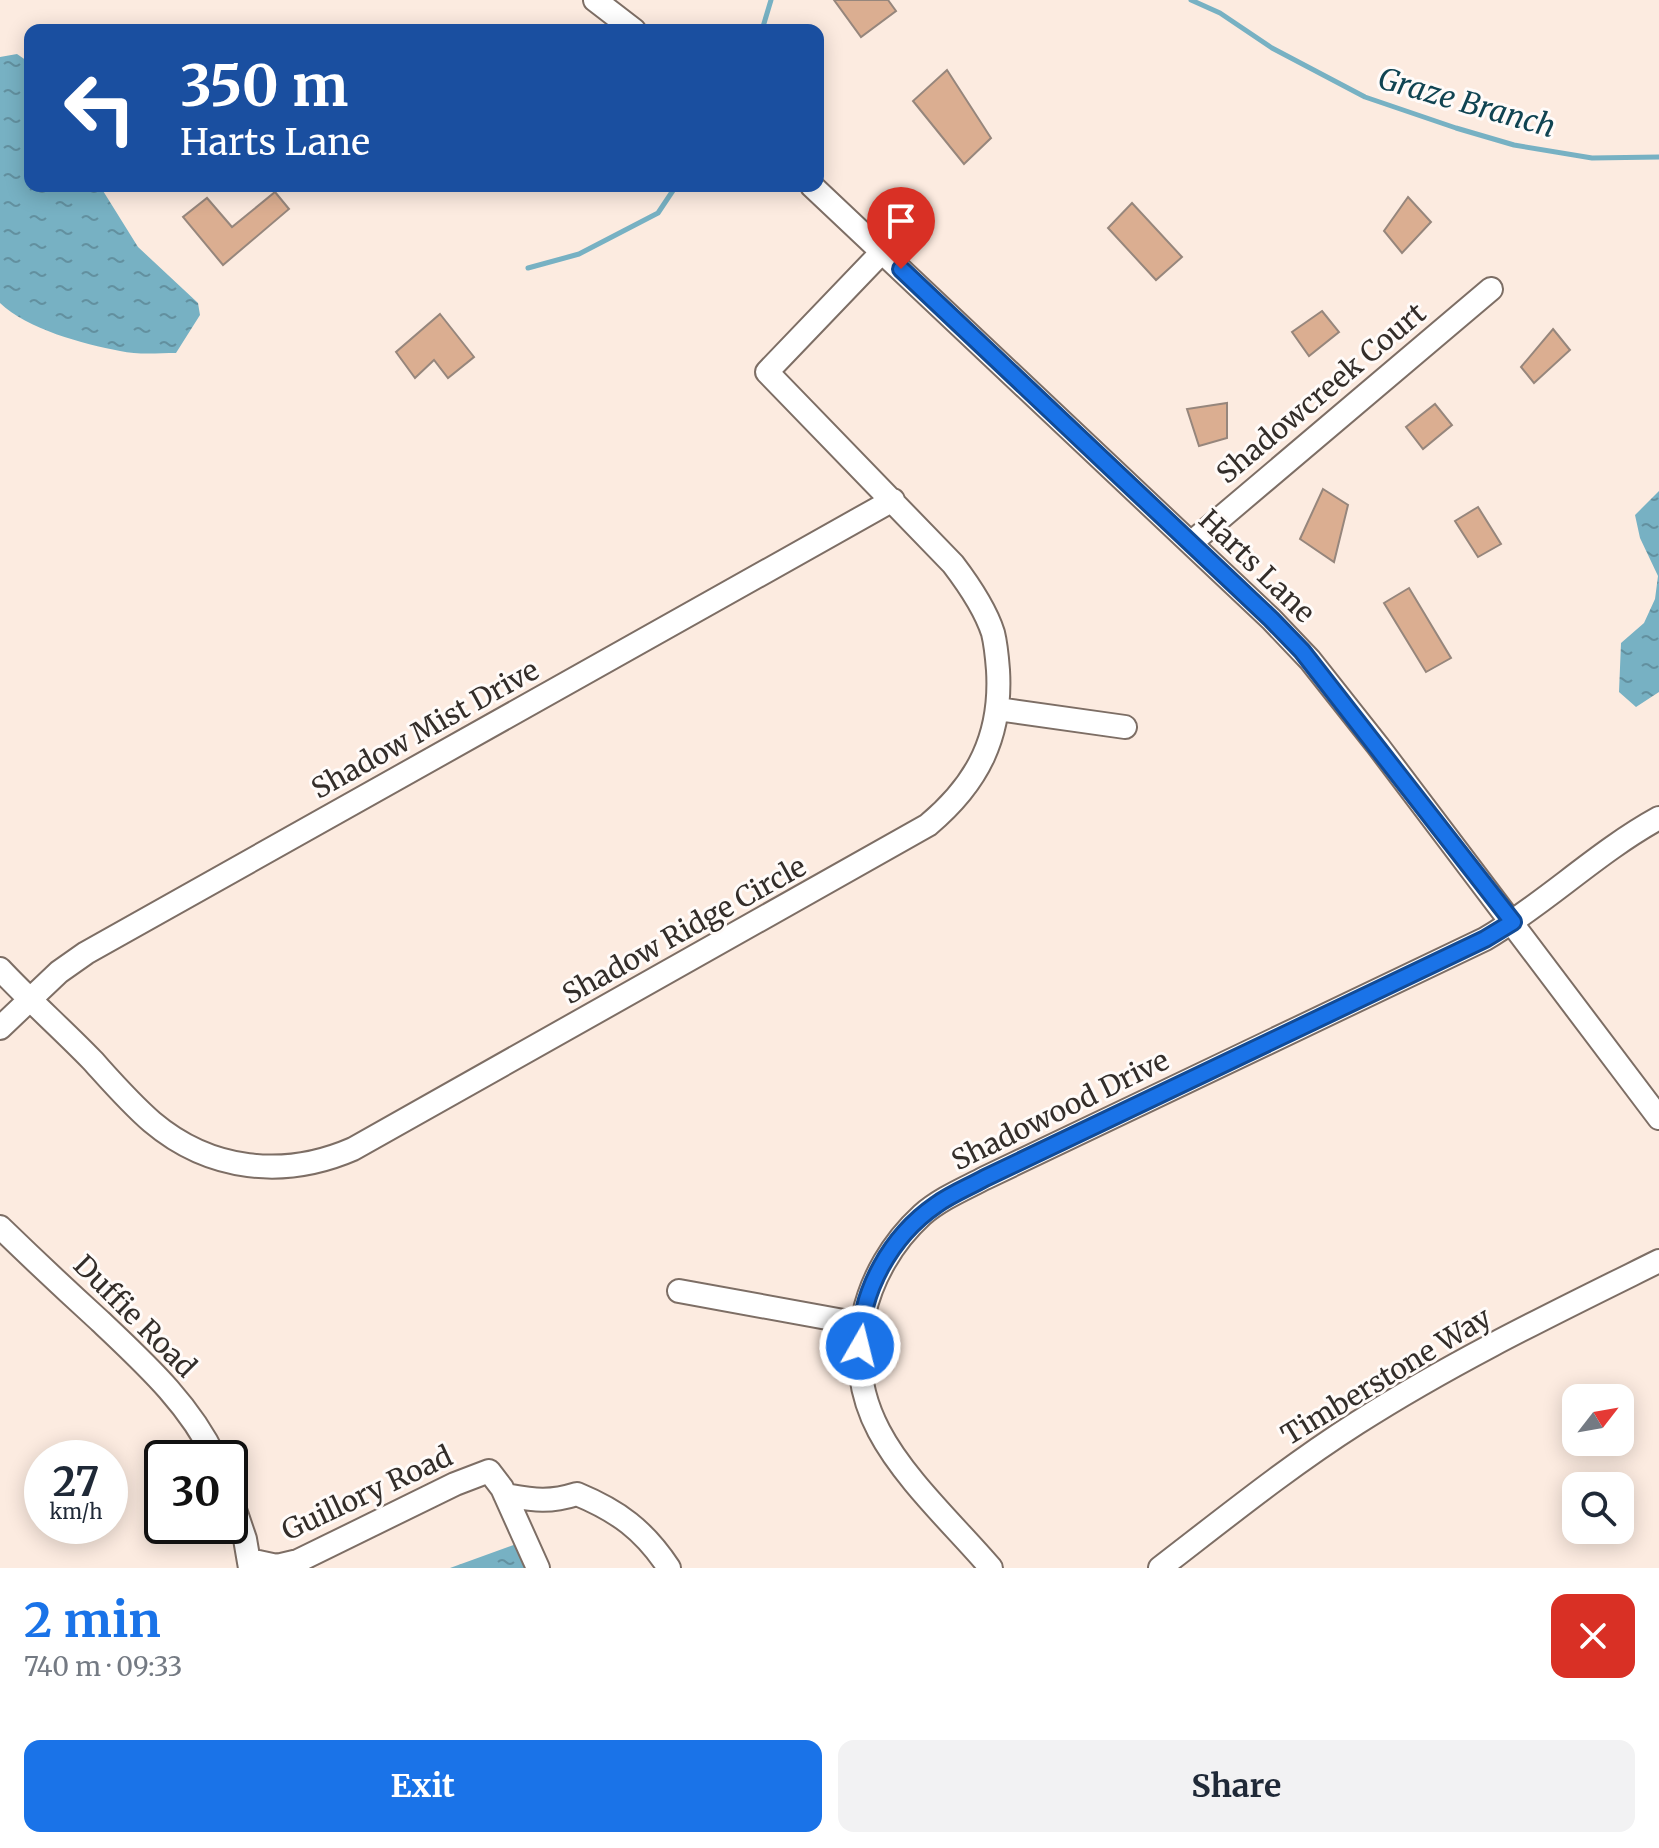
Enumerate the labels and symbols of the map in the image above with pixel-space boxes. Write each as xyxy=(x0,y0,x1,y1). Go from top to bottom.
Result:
water label: Graze Branch xyxy=(1374,59,1560,145)
pin xyxy=(867,187,935,269)
street label: Shadowcreek Court xyxy=(1209,295,1433,491)
street label: Harts Lane xyxy=(1191,502,1323,630)
street label: Shadow Mist Drive xyxy=(305,652,545,806)
street label: Shadow Ridge Circle xyxy=(556,848,812,1012)
street label: Shadowood Drive xyxy=(945,1042,1175,1178)
street label: Duffie Road xyxy=(66,1247,204,1385)
street label: Timberstone Way xyxy=(1275,1299,1498,1453)
position arrow xyxy=(818,1304,902,1388)
north arrow xyxy=(1562,1384,1634,1456)
street label: Guillory Road xyxy=(276,1438,458,1548)
speed limit sign: 30 xyxy=(144,1440,248,1544)

